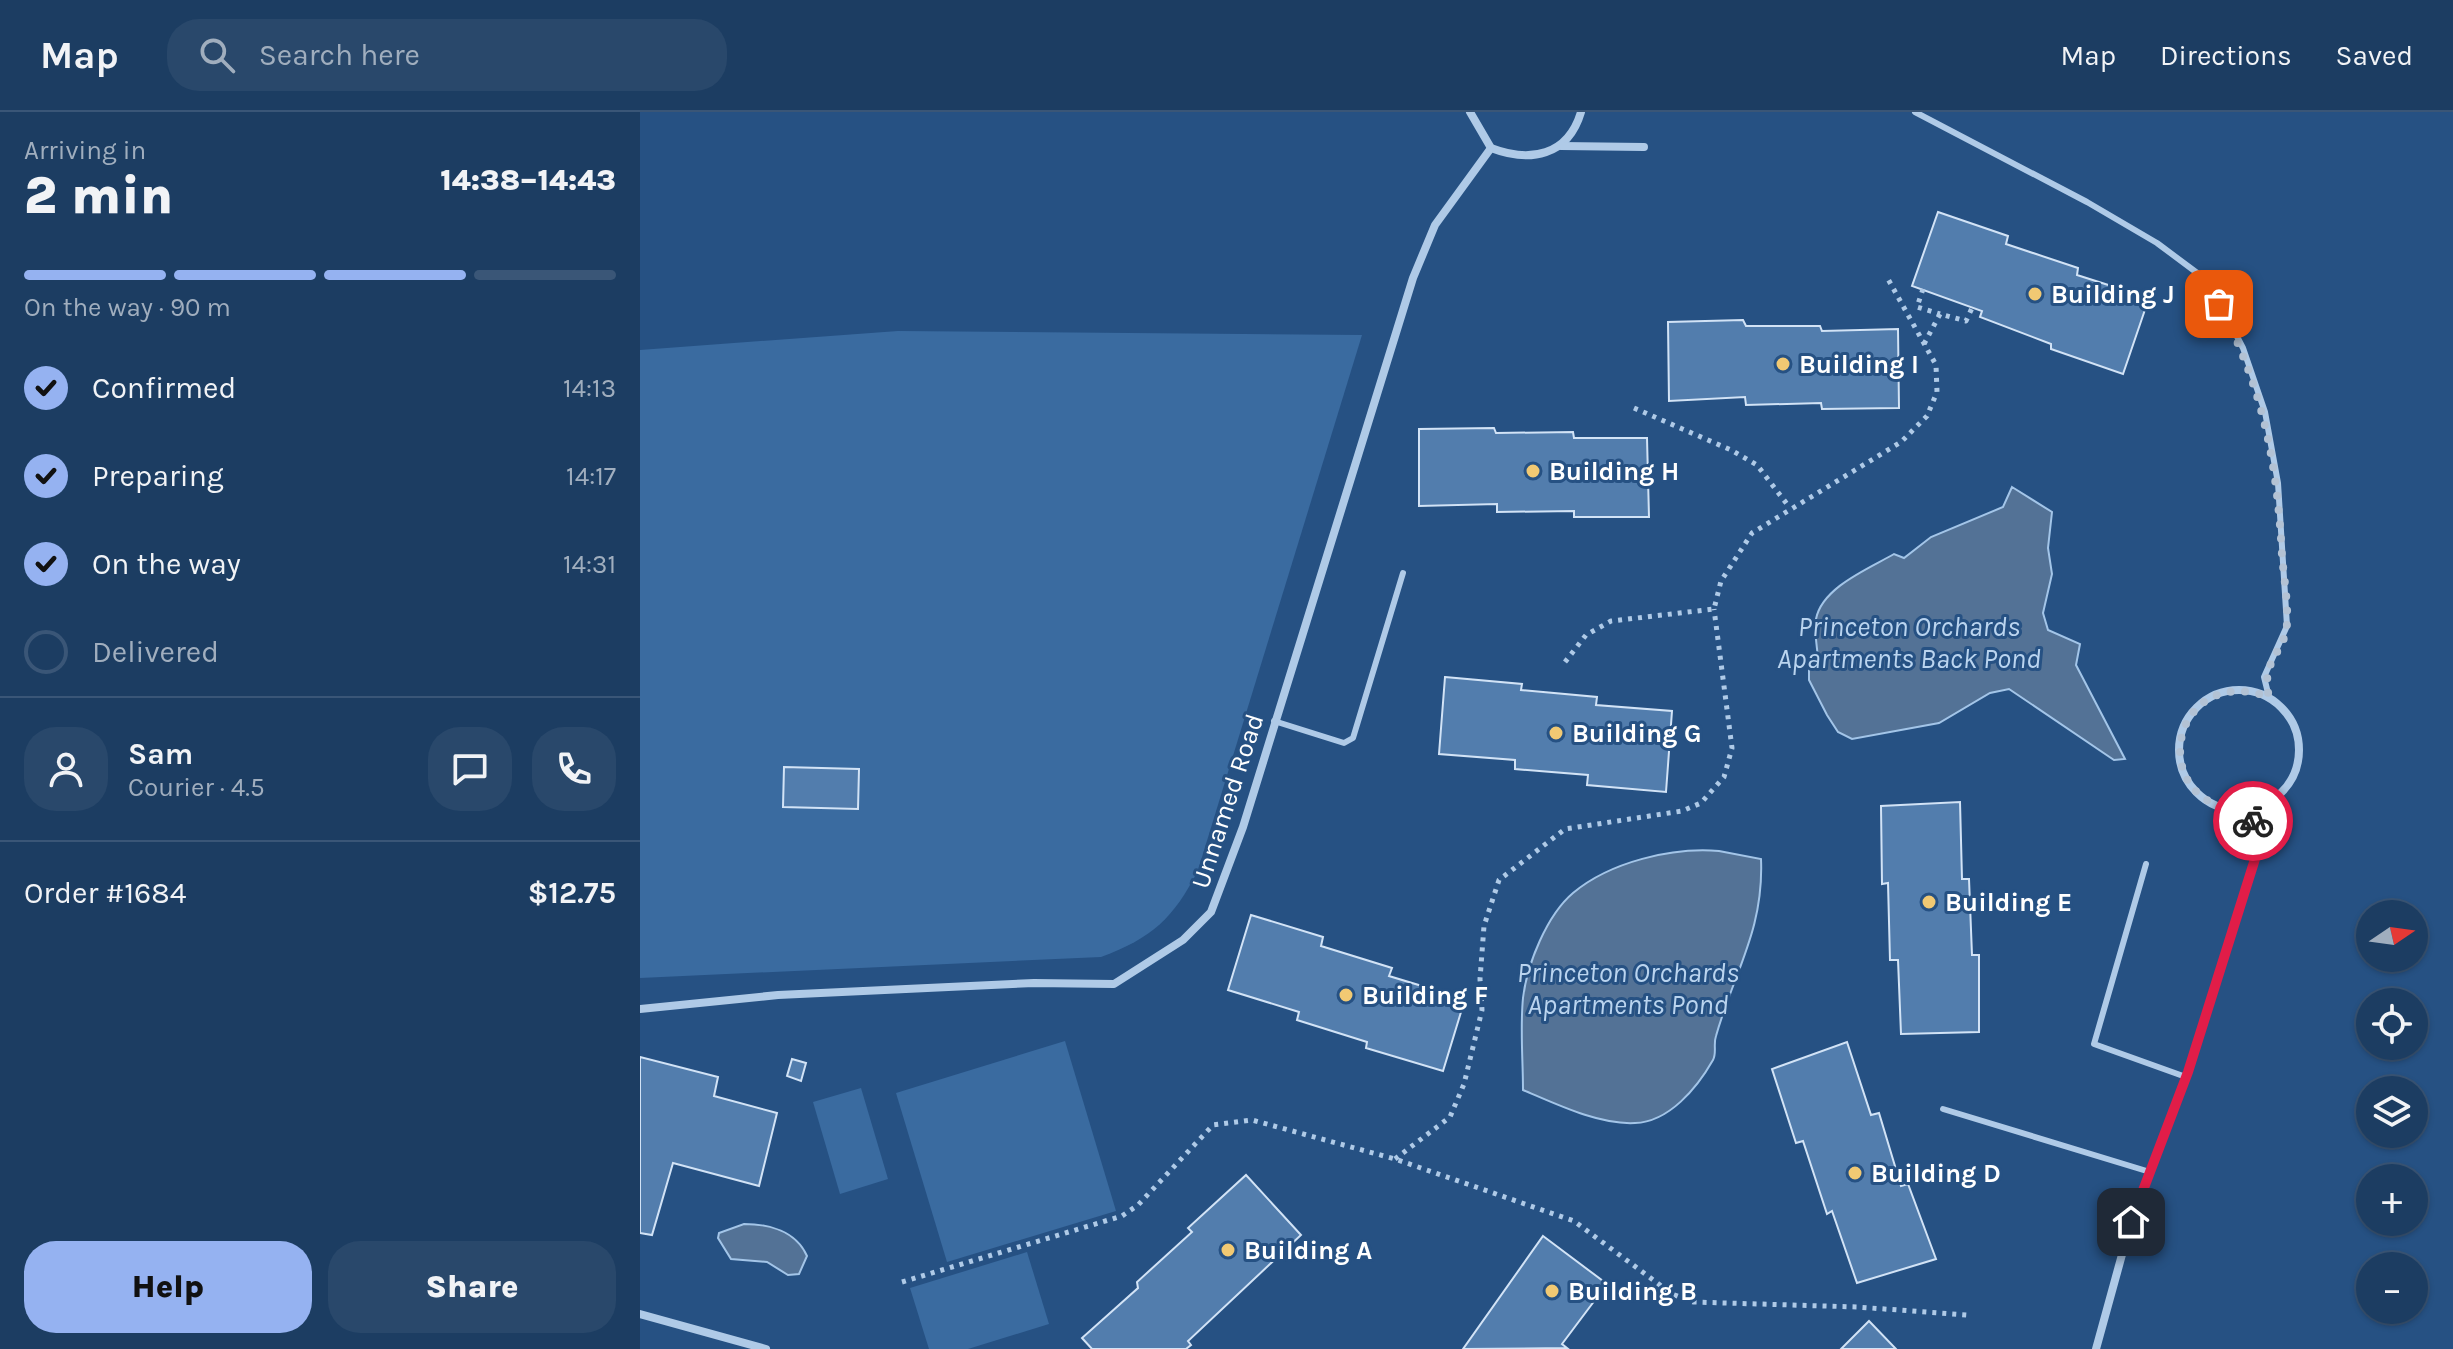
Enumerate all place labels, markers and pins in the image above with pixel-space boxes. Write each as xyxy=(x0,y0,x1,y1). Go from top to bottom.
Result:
pin xyxy=(2185,270,2253,338)
place label: Building J xyxy=(2051,279,2175,310)
marker: Building J xyxy=(2026,285,2044,303)
place label: Building I xyxy=(1799,349,1919,380)
marker: Building I xyxy=(1774,355,1792,373)
place label: Building H xyxy=(1549,456,1679,487)
marker: Building H xyxy=(1524,462,1542,480)
place label: Building G xyxy=(1572,718,1702,749)
marker: Building G xyxy=(1547,724,1565,742)
place label: Building E xyxy=(1945,887,2072,918)
marker: Building E xyxy=(1920,893,1938,911)
place label: Building F xyxy=(1362,980,1488,1011)
marker: Building F xyxy=(1337,986,1355,1004)
place label: Building D xyxy=(1871,1158,2001,1189)
marker: Building D xyxy=(1846,1164,1864,1182)
pin xyxy=(2097,1188,2165,1256)
place label: Building A xyxy=(1244,1235,1372,1266)
marker: Building A xyxy=(1219,1241,1237,1259)
place label: Building B xyxy=(1568,1276,1697,1307)
marker: Building B xyxy=(1543,1282,1561,1300)

